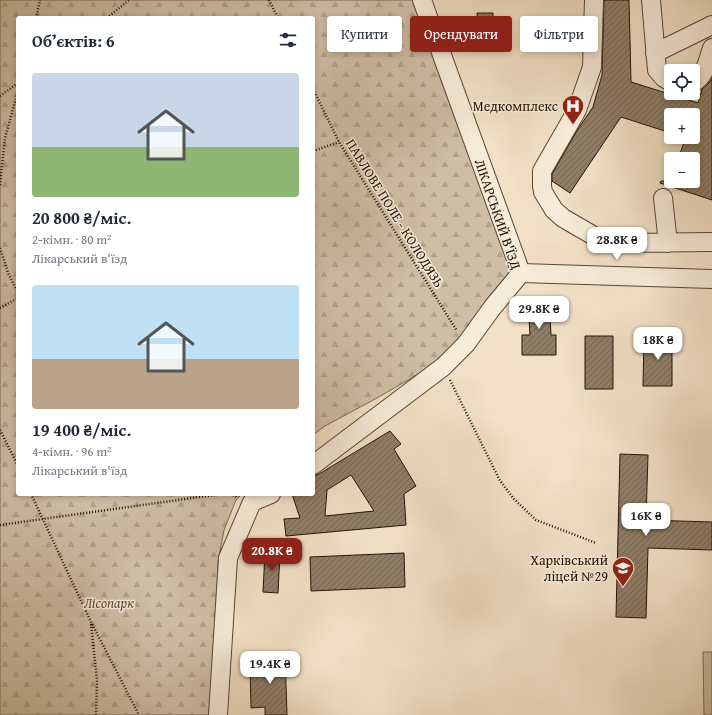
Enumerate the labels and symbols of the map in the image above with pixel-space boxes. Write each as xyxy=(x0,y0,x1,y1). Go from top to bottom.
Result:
hospital icon: Медкомплекс xyxy=(560,93,586,126)
place label: Медкомплекс xyxy=(473,96,558,116)
street label: ПАВЛОВЕ ПОЛЕ - КОЛОДЯЗЬ xyxy=(341,135,449,291)
street label: ЛІКАРСЬКИЙ В'ЇЗД xyxy=(470,156,526,272)
pin: 28.8K ₴ xyxy=(580,227,654,261)
pin: 29.8K ₴ xyxy=(502,296,576,330)
pin: 18K ₴ xyxy=(630,327,686,361)
pin: 16K ₴ xyxy=(618,503,674,537)
pin: 20.8K ₴ xyxy=(235,538,309,572)
place label: Харківський ліцей №29 xyxy=(530,550,608,586)
school or university icon: Харківський ліцей №29 xyxy=(610,555,636,588)
park label: Лісопарк xyxy=(84,593,134,613)
pin: 19.4K ₴ xyxy=(233,651,307,685)

